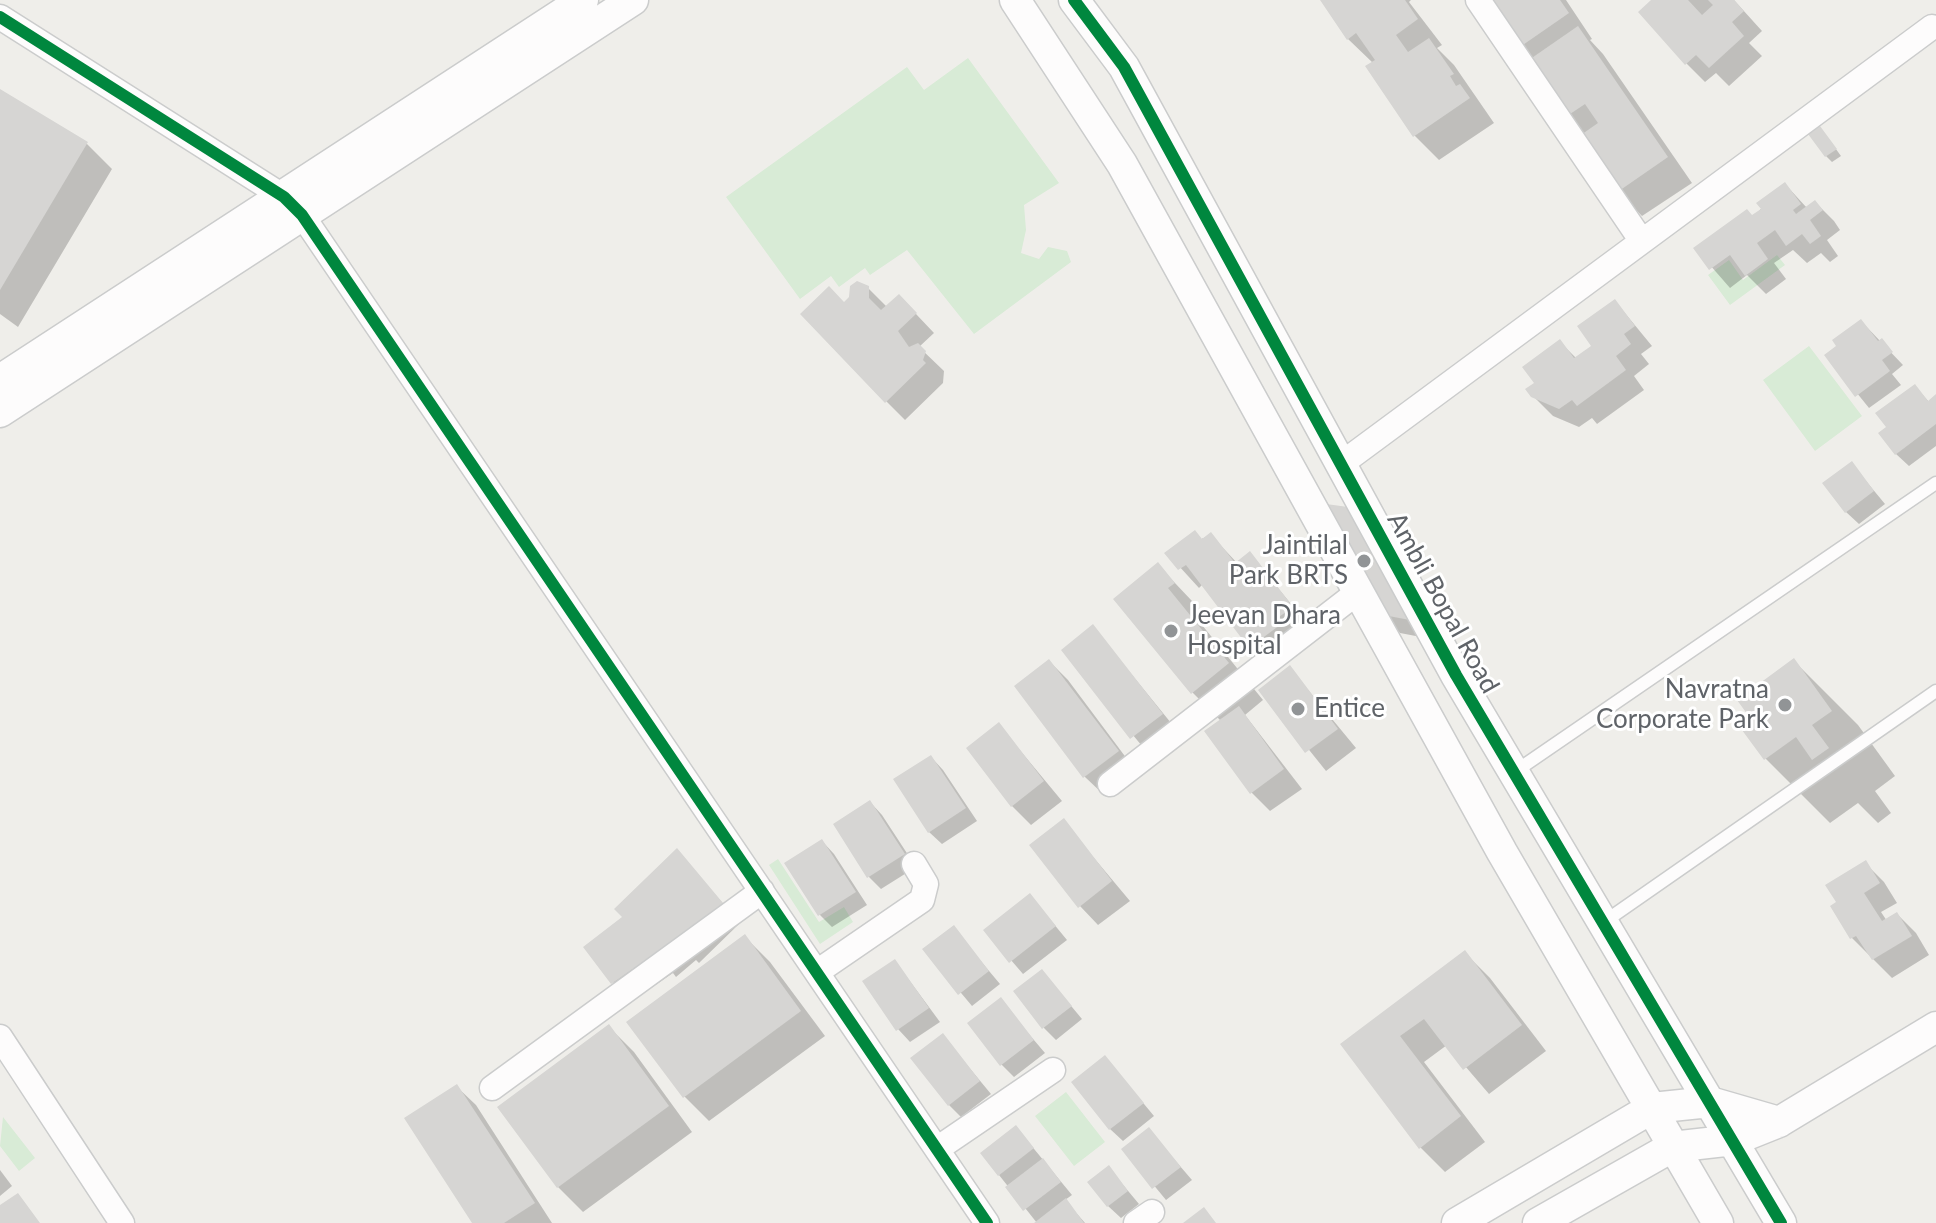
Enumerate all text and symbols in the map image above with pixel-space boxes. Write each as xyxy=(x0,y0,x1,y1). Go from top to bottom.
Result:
street label: Ambli Bopal Road xyxy=(1380,507,1506,699)
place label: Jaintilal Park BRTS xyxy=(1229,530,1348,592)
marker: Jaintilal Park BRTS xyxy=(1355,552,1373,570)
place label: Jeevan Dhara Hospital xyxy=(1187,600,1341,662)
marker: Jeevan Dhara Hospital xyxy=(1162,622,1180,640)
place label: Navratna Corporate Park xyxy=(1596,674,1769,736)
place label: Entice xyxy=(1314,693,1385,725)
marker: Navratna Corporate Park xyxy=(1776,696,1794,714)
marker: Entice xyxy=(1289,700,1307,718)

